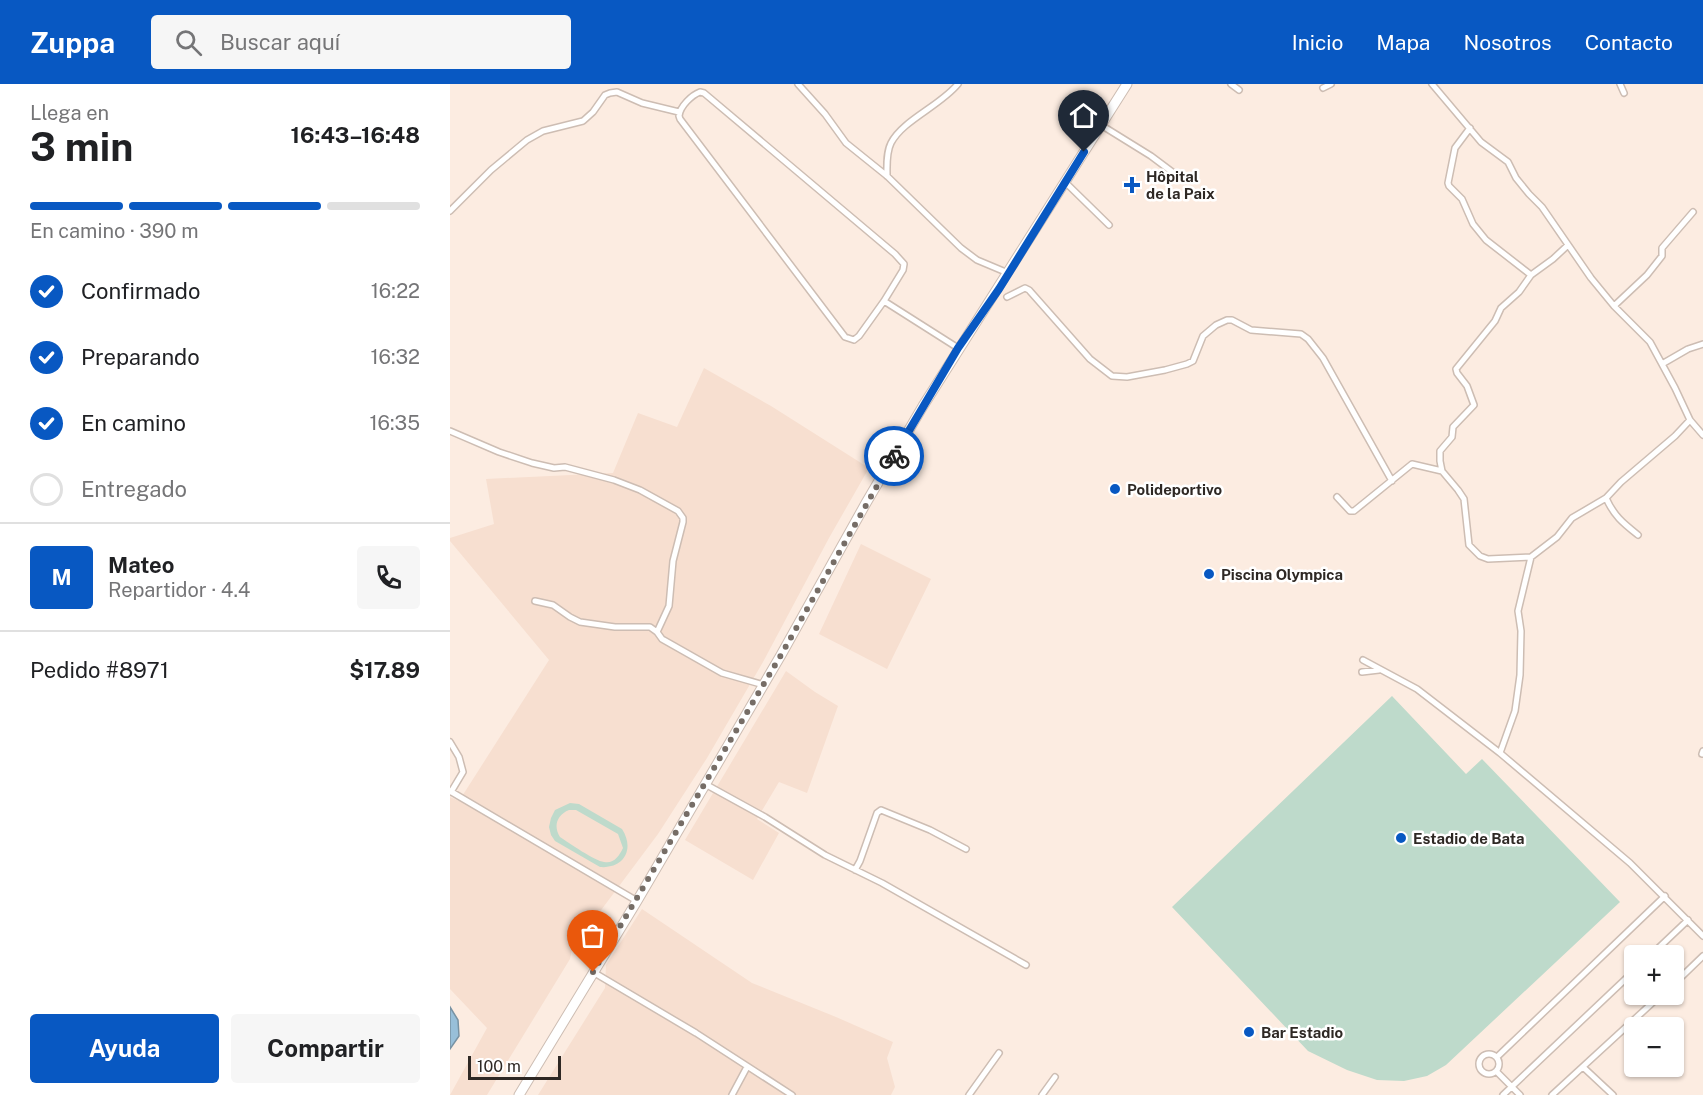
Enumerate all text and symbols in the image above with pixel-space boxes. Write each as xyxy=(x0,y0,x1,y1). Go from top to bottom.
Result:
search box xyxy=(151,15,571,69)
text: Zuppa xyxy=(30,26,115,59)
icon: search xyxy=(172,26,205,59)
text: Buscar aquí xyxy=(220,29,340,55)
text: Inicio xyxy=(1292,30,1343,55)
text: Mapa xyxy=(1376,30,1430,55)
text: Nosotros xyxy=(1463,30,1552,55)
text: Contacto xyxy=(1585,30,1673,55)
pin xyxy=(1058,90,1109,152)
icon: home xyxy=(1067,99,1100,132)
text: Llega en xyxy=(30,101,109,125)
text: 16:43–16:48 xyxy=(291,122,420,148)
text: 3 min xyxy=(30,124,133,170)
place label: Hôpital de la Paix xyxy=(1146,168,1215,202)
marker: Hôpital de la Paix xyxy=(1123,176,1141,194)
text: En camino · 390 m xyxy=(30,219,199,243)
icon: check xyxy=(30,275,63,308)
text: Confirmado xyxy=(81,278,200,304)
text: 16:22 xyxy=(371,279,420,303)
icon: check xyxy=(30,341,63,374)
text: Preparando xyxy=(81,344,200,370)
text: 16:32 xyxy=(370,345,420,369)
icon: check xyxy=(30,407,63,440)
text: En camino xyxy=(81,410,186,436)
text: 16:35 xyxy=(369,411,420,435)
courier xyxy=(864,426,924,486)
icon: bike xyxy=(878,440,911,473)
text: Entregado xyxy=(81,476,187,502)
place label: Polideportivo xyxy=(1127,481,1222,498)
marker: Polideportivo xyxy=(1108,482,1122,496)
button: phone xyxy=(357,546,420,609)
text: Mateo xyxy=(108,552,174,578)
text: M xyxy=(51,564,72,590)
place label: Piscina Olympica xyxy=(1221,566,1343,583)
marker: Piscina Olympica xyxy=(1202,567,1216,581)
text: Repartidor · 4.4 xyxy=(108,578,250,602)
text: Pedido #8971 xyxy=(30,657,169,683)
text: $17.89 xyxy=(349,657,420,683)
place label: Estadio de Bata xyxy=(1413,830,1524,847)
marker: Estadio de Bata xyxy=(1394,831,1408,845)
pin xyxy=(567,910,618,972)
icon: bag xyxy=(576,919,609,952)
map controls xyxy=(1624,945,1684,1077)
button: + xyxy=(1624,945,1684,1005)
button: Ayuda xyxy=(30,1014,219,1083)
button: Compartir xyxy=(231,1014,420,1083)
button: − xyxy=(1624,1017,1684,1077)
place label: Bar Estadio xyxy=(1261,1024,1344,1041)
marker: Bar Estadio xyxy=(1242,1025,1256,1039)
scale bar xyxy=(468,1053,561,1080)
text: 100 m xyxy=(477,1057,521,1076)

